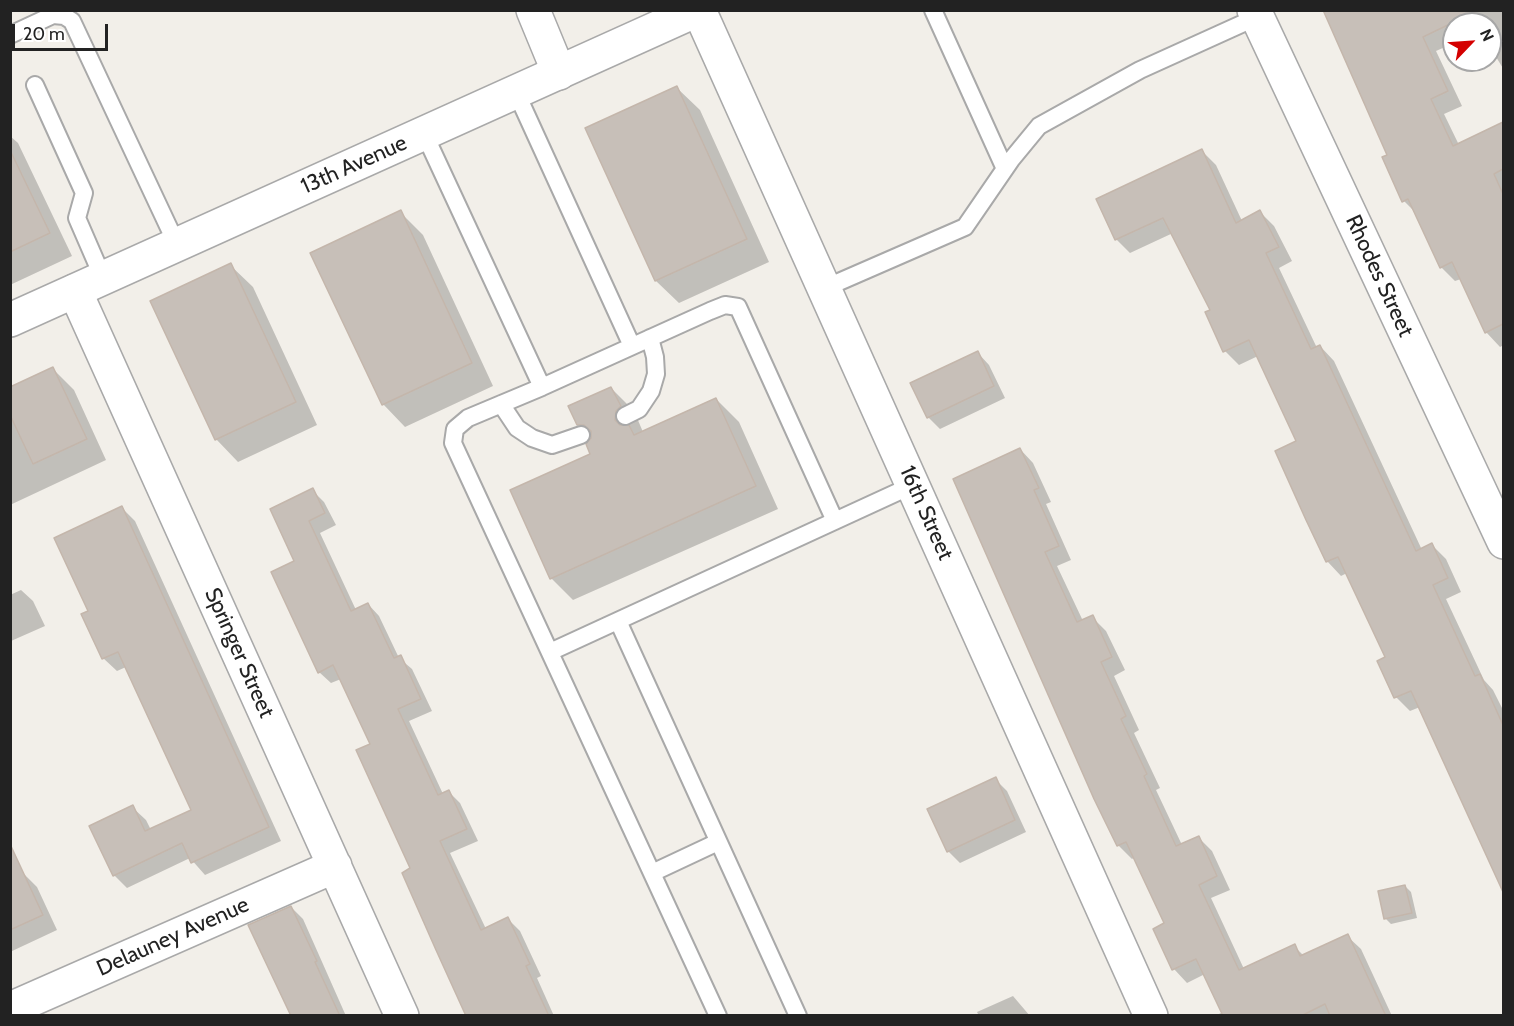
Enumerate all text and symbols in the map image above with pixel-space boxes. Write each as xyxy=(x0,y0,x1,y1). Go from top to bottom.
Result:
scale bar xyxy=(15,12,111,50)
north arrow xyxy=(1442,12,1502,72)
text: 20 m xyxy=(23,23,65,45)
text: N xyxy=(1476,26,1498,44)
street label: 13th Avenue xyxy=(297,130,411,200)
street label: Rhodes Street xyxy=(1339,211,1419,341)
street label: 16th Street xyxy=(894,462,958,564)
street label: Springer Street xyxy=(199,584,279,722)
street label: Delauney Avenue xyxy=(93,892,253,982)

